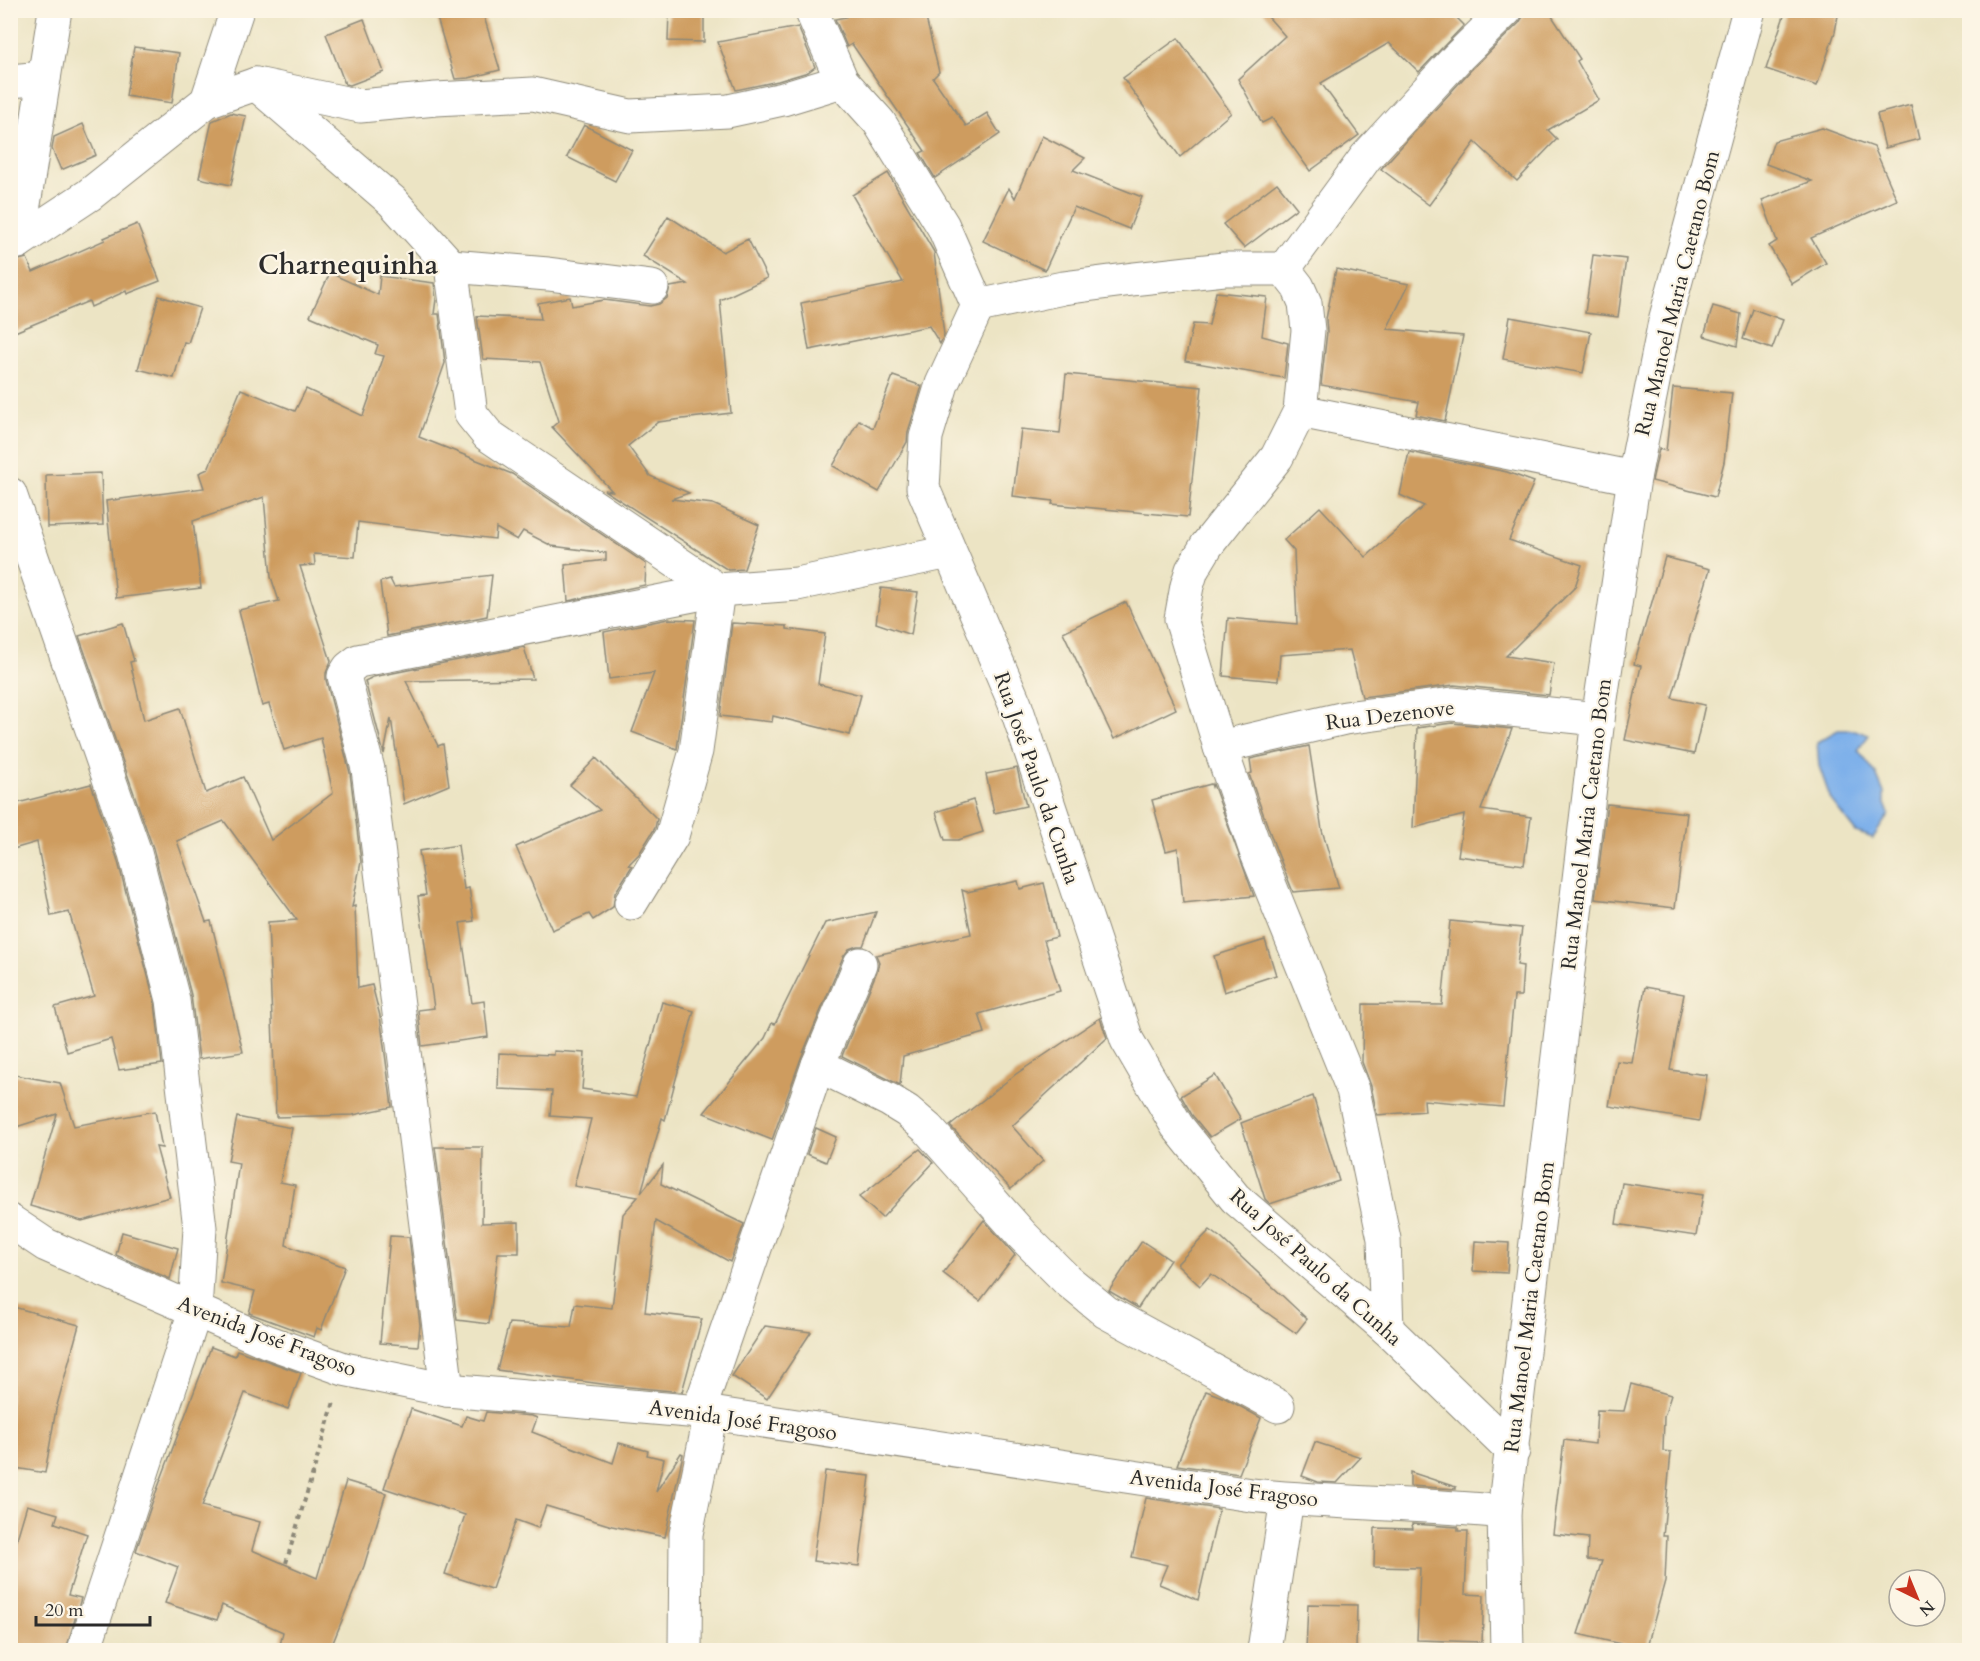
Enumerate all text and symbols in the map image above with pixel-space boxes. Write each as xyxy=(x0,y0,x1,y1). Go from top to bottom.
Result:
street label: Rua Manoel Maria Caetano Bom xyxy=(1628,147,1727,439)
district label: Charnequinha xyxy=(258,247,439,284)
street label: Rua José Paulo da Cunha xyxy=(987,668,1087,888)
street label: Rua Manoel Maria Caetano Bom xyxy=(1554,677,1619,971)
street label: Rua Dezenove xyxy=(1324,693,1456,738)
street label: Rua Manoel Maria Caetano Bom xyxy=(1497,1160,1562,1454)
street label: Rua José Paulo da Cunha xyxy=(1223,1182,1408,1353)
street label: Avenida José Fragoso xyxy=(173,1289,361,1384)
street label: Avenida José Fragoso xyxy=(647,1393,839,1448)
street label: Avenida José Fragoso xyxy=(1128,1463,1320,1514)
north arrow xyxy=(1887,1568,1947,1628)
scale bar xyxy=(36,1589,150,1627)
text: N xyxy=(1914,1595,1939,1621)
text: 20 m xyxy=(45,1598,84,1623)

